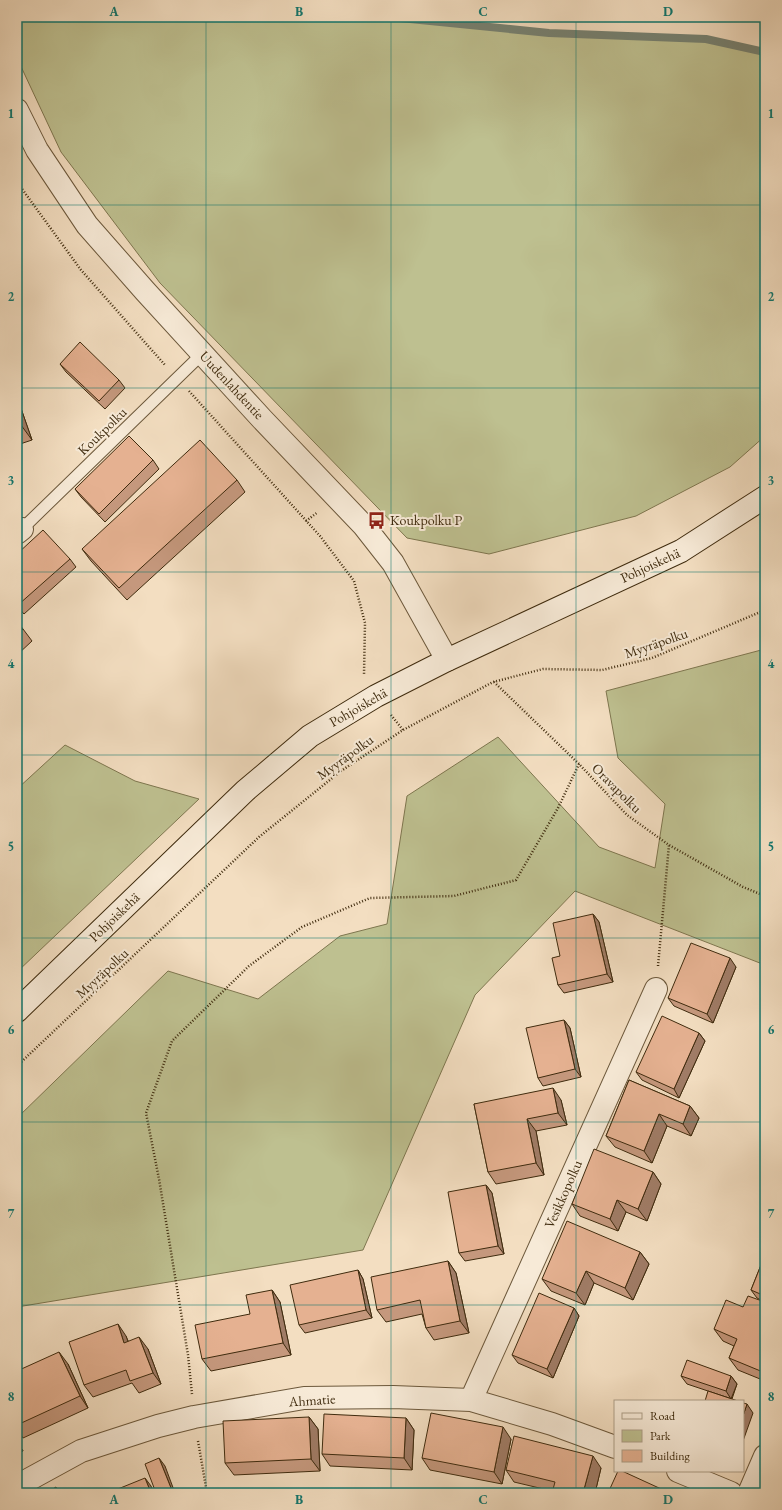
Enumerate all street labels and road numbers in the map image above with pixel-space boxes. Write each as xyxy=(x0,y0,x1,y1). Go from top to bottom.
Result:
street label: Uudenlahdentie xyxy=(196,347,269,423)
street label: Koukpolku xyxy=(74,403,131,459)
street label: Pohjoiskehä xyxy=(617,543,683,587)
street label: Myyräpolku xyxy=(622,624,691,662)
street label: Pohjoiskehä xyxy=(326,683,390,731)
street label: Myyräpolku xyxy=(313,730,377,784)
street label: Oravapolku xyxy=(588,759,646,817)
street label: Pohjoiskehä xyxy=(85,888,144,946)
street label: Myyräpolku xyxy=(72,944,133,1002)
street label: Vesikkopolku xyxy=(540,1157,586,1231)
street label: Ahmatie xyxy=(287,1389,336,1411)

